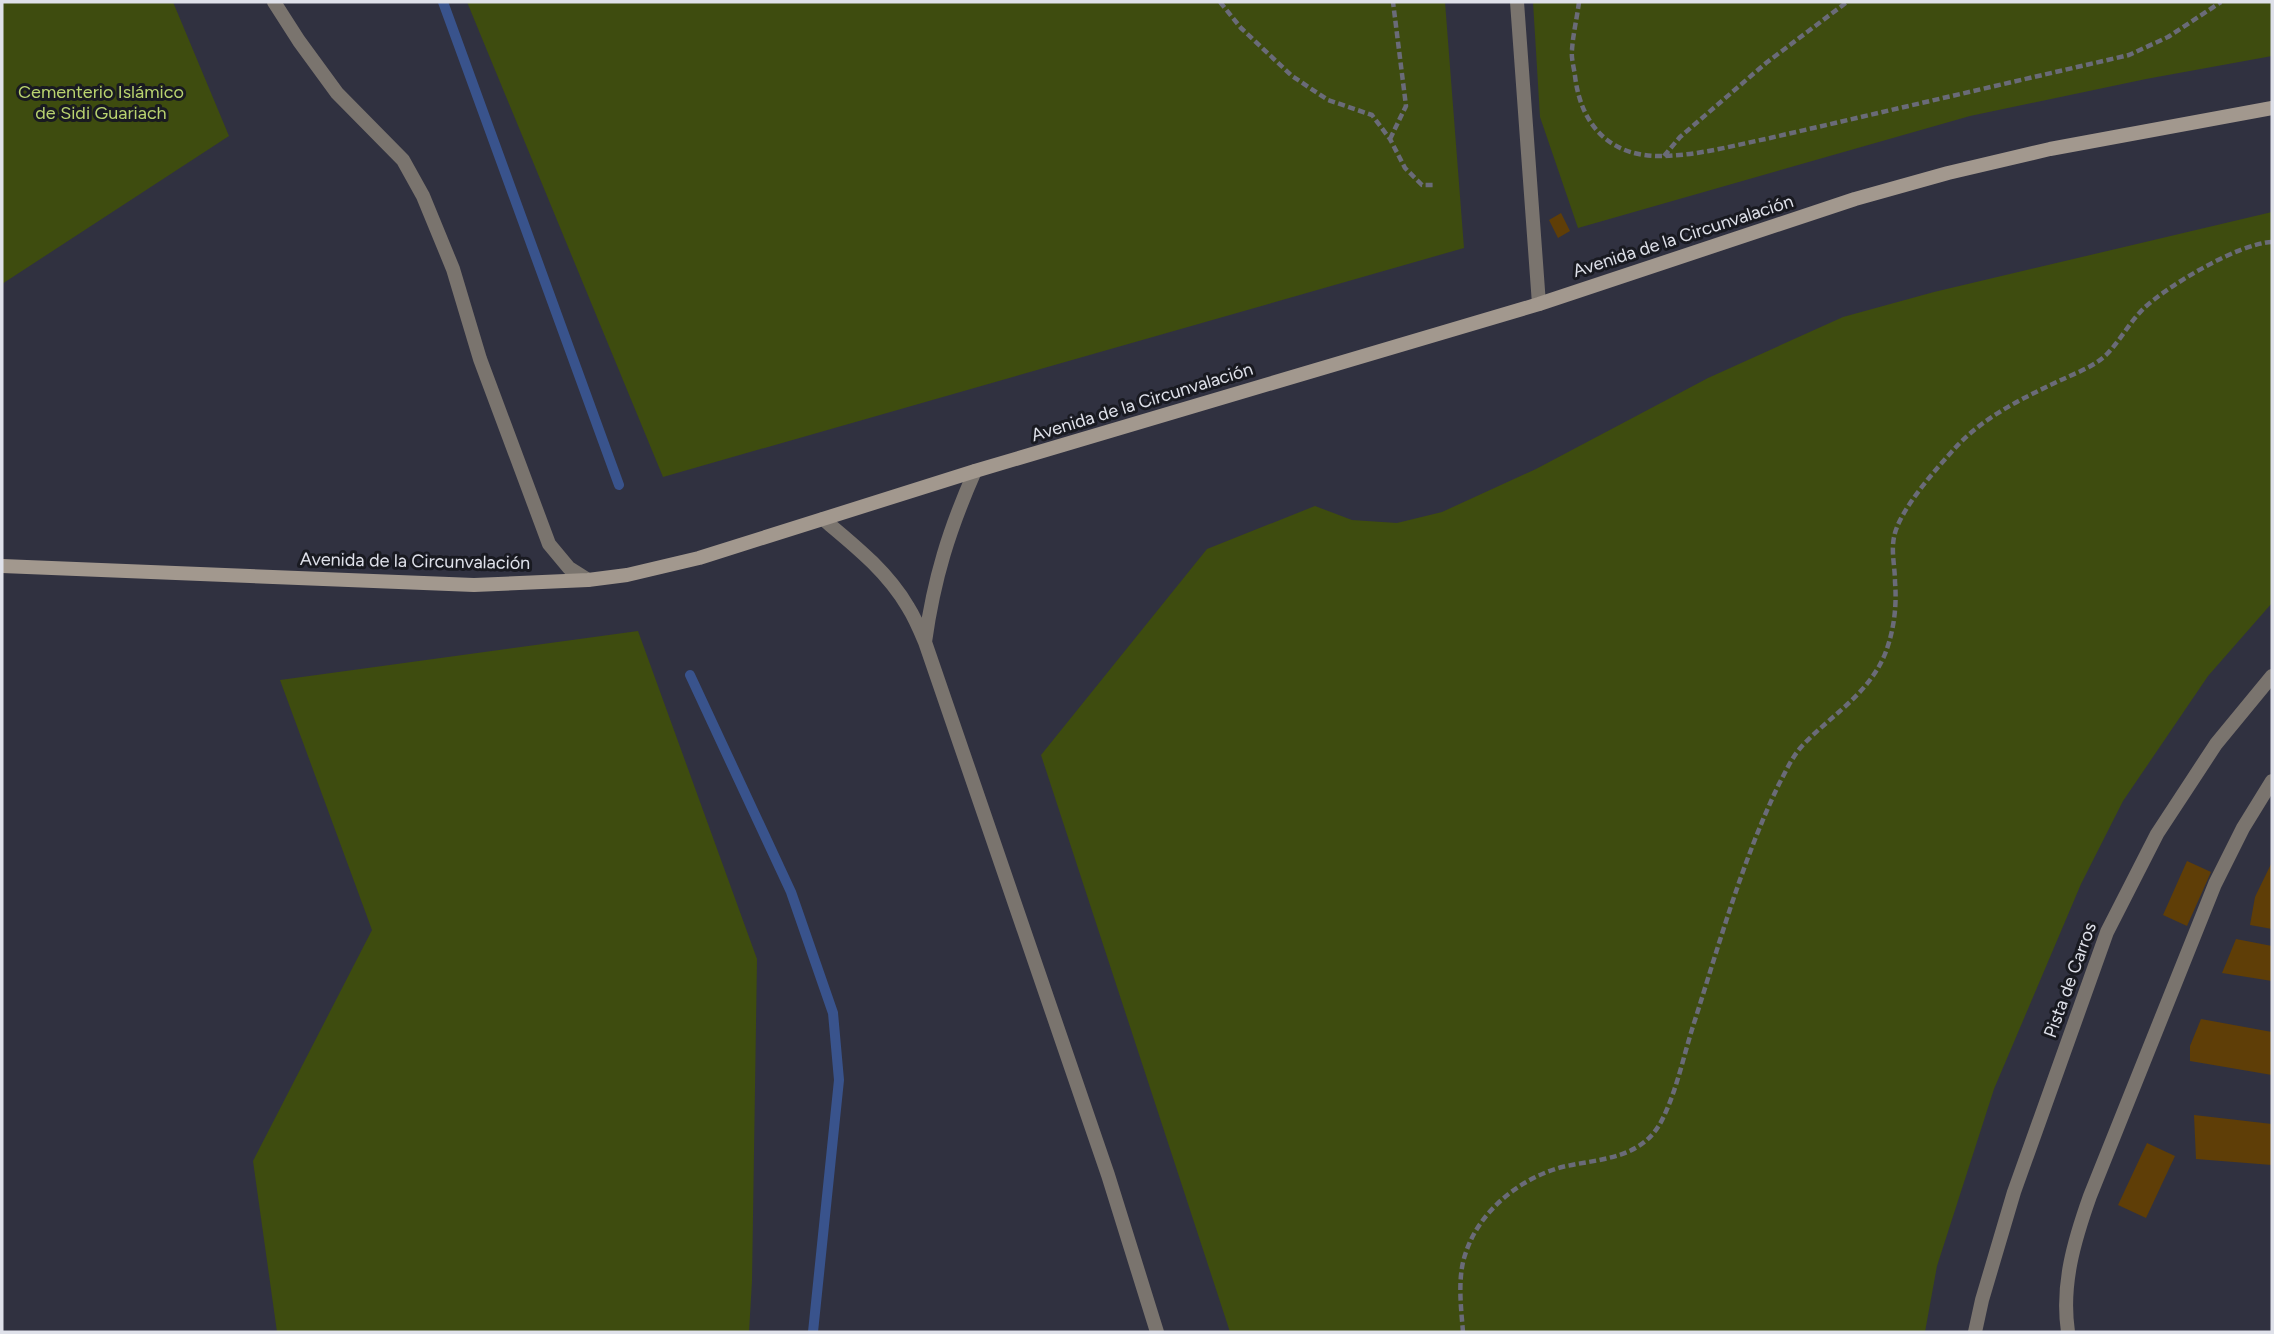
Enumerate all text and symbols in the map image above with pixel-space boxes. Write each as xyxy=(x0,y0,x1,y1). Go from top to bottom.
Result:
park label: Cementerio Islámico de Sidi Guariach xyxy=(18,81,184,124)
street label: Avenida de la Circunvalación xyxy=(1570,190,1796,282)
street label: Avenida de la Circunvalación xyxy=(1029,358,1255,446)
street label: Avenida de la Circunvalación xyxy=(300,548,530,574)
street label: Pista de Carros xyxy=(2039,919,2101,1041)

